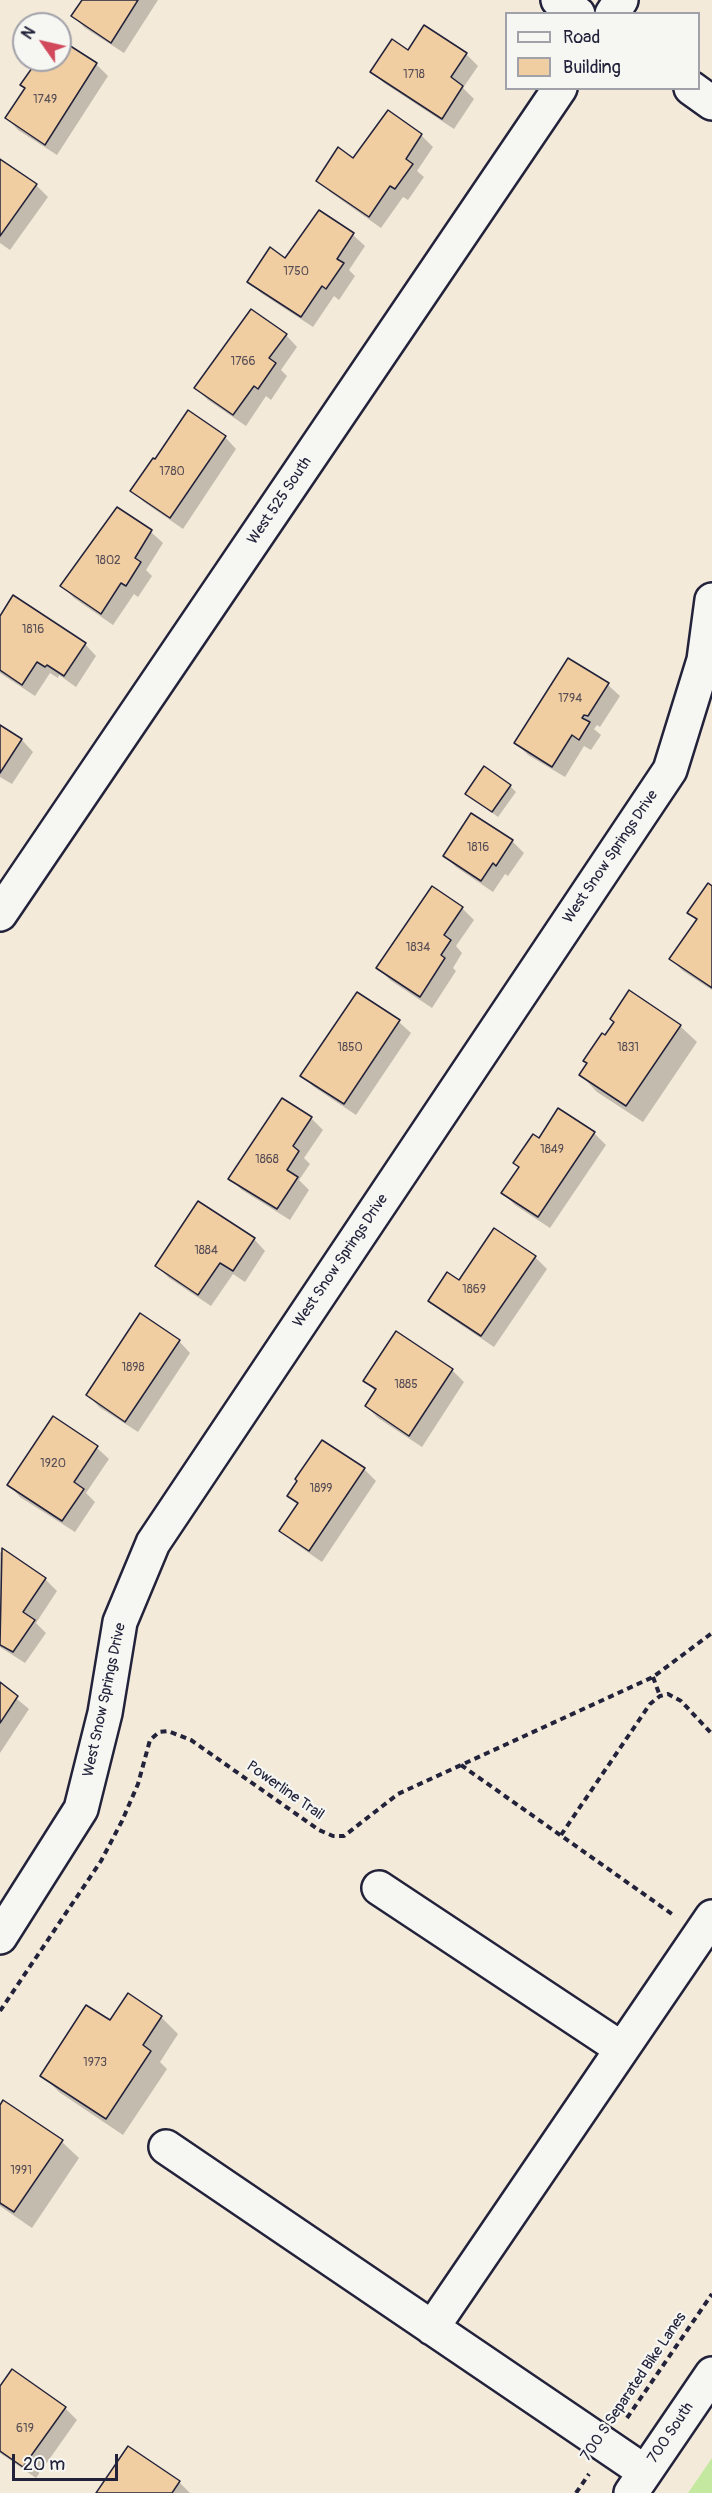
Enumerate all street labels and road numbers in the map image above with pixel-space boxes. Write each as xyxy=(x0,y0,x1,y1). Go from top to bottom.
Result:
street label: West 525 South xyxy=(244,454,316,548)
street label: West Snow Springs Drive xyxy=(560,787,662,927)
street label: West Snow Springs Drive xyxy=(290,1191,392,1331)
street label: West Snow Springs Drive xyxy=(80,1621,130,1779)
street label: Powerline Trail xyxy=(243,1758,327,1824)
street label: 700 S Separated Bike Lanes xyxy=(577,2309,691,2465)
street label: 700 South xyxy=(644,2399,698,2467)

